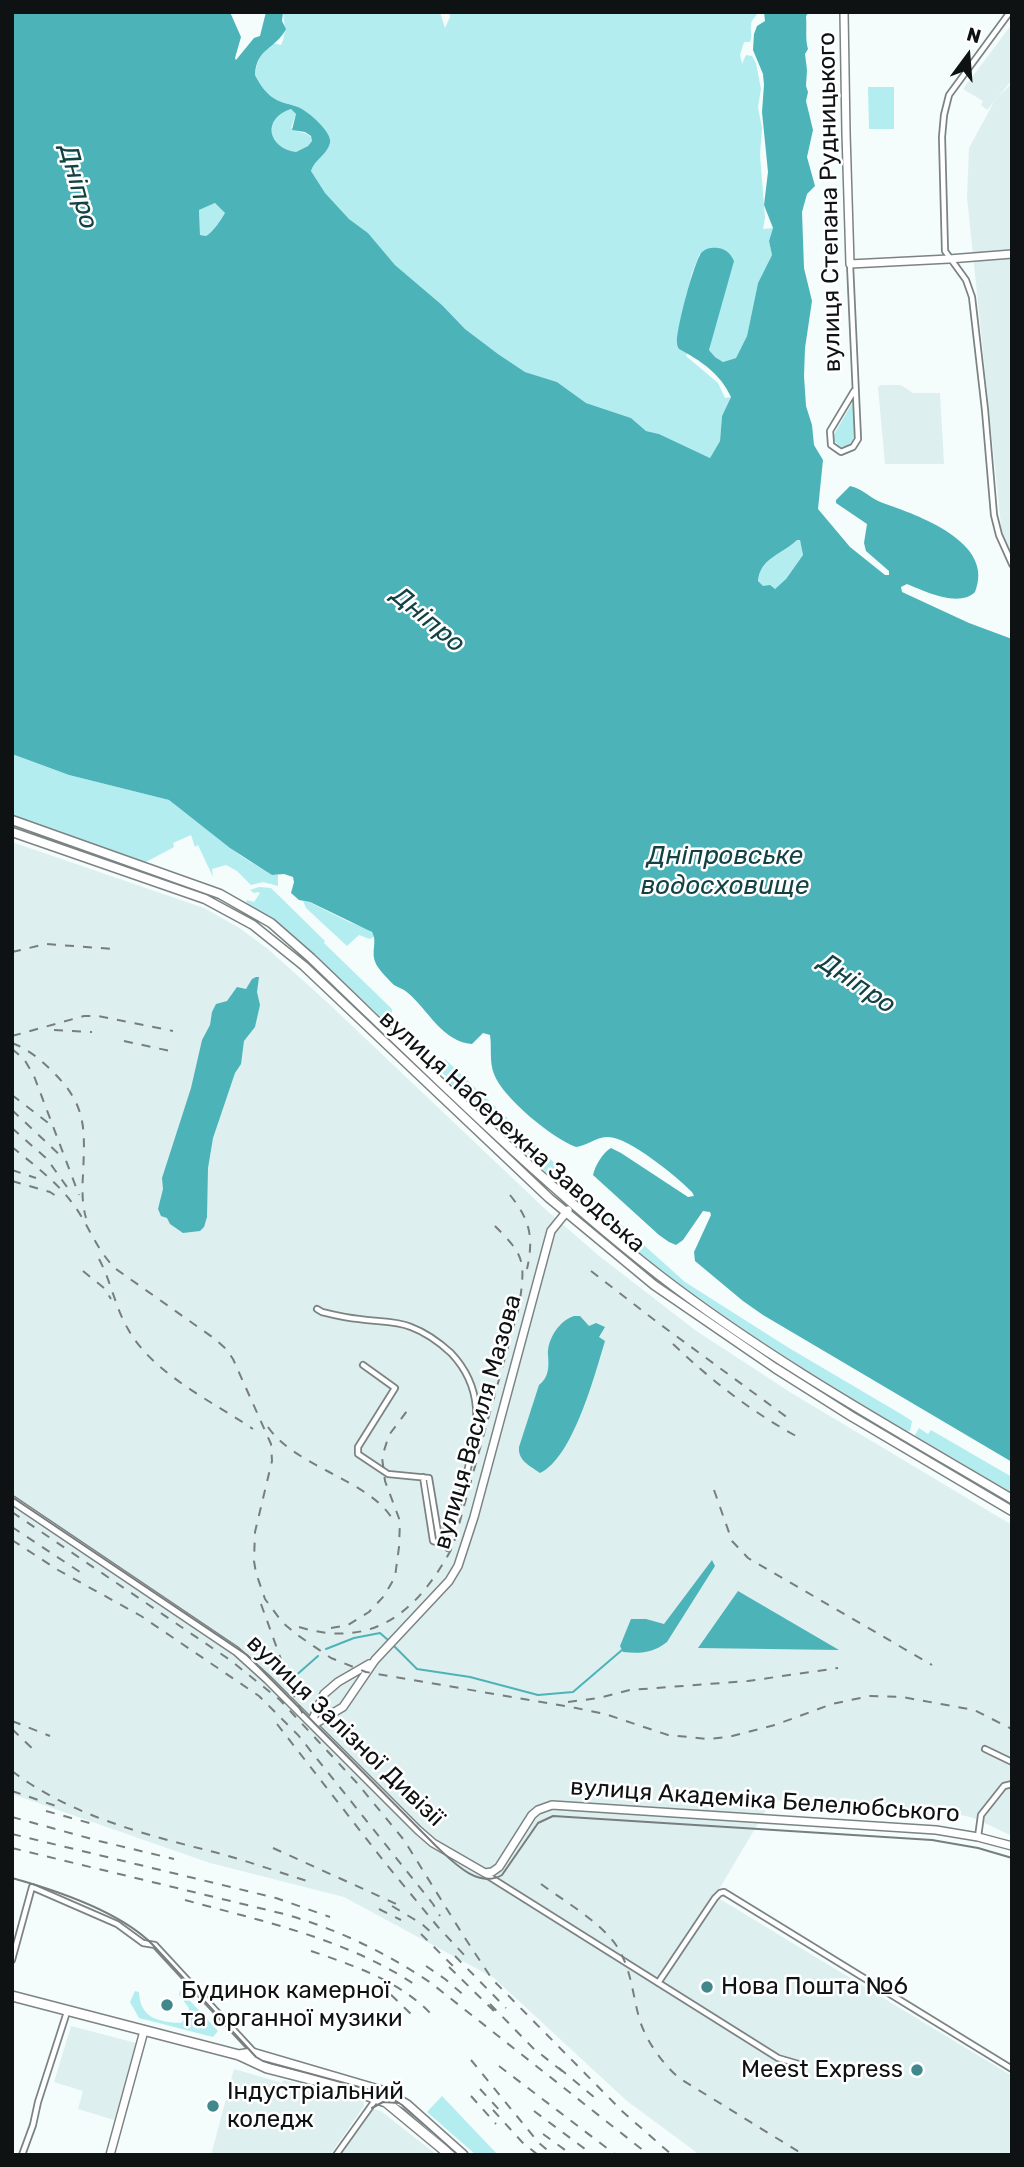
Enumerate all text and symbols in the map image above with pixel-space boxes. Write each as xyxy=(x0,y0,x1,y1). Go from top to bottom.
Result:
north arrow xyxy=(933,21,1003,91)
text: N xyxy=(964,22,984,48)
street label: вулиця Степана Рудницького xyxy=(813,32,847,372)
water label: Дніпро xyxy=(52,141,104,233)
water label: Дніпро xyxy=(385,580,471,660)
water label: Дніпровське водосховище xyxy=(641,840,809,902)
water label: Дніпро xyxy=(812,947,902,1021)
street label: вулиця Набережна Заводська xyxy=(373,1005,651,1259)
street label: вулиця Василя Мазова xyxy=(428,1291,528,1553)
street label: вулиця Залізної Дивізії xyxy=(240,1629,450,1833)
street label: вулиця Академіка Белелюбського xyxy=(569,1773,961,1829)
place label: Нова Пошта №6 xyxy=(721,1973,908,2001)
place label: Будинок камерної та органної музики xyxy=(181,1977,403,2033)
marker: Нова Пошта №6 xyxy=(699,1979,715,1995)
marker: Будинок камерної та органної музики xyxy=(159,1997,175,2013)
place label: Meest Express xyxy=(741,2056,903,2084)
marker: Meest Express xyxy=(909,2062,925,2078)
place label: Індустріальний коледж xyxy=(227,2078,404,2134)
marker: Індустріальний коледж xyxy=(205,2098,221,2114)

